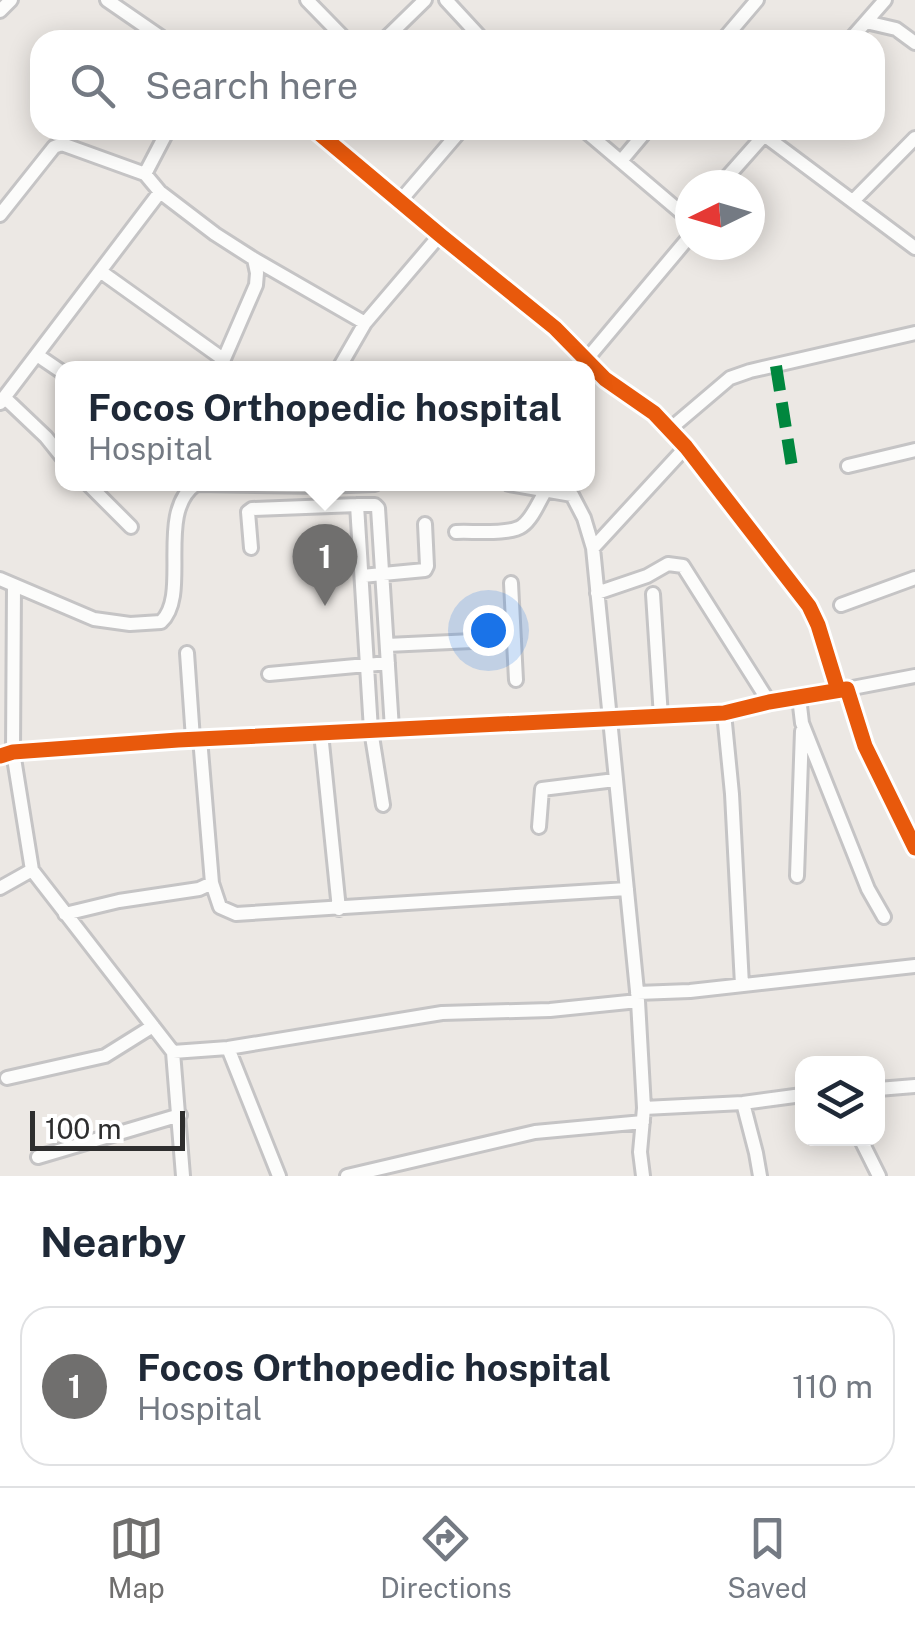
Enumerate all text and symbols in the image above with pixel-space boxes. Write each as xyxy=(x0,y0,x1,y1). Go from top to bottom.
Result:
search box xyxy=(30,30,885,140)
icon: search xyxy=(65,58,120,113)
text: Search here xyxy=(145,63,358,108)
north arrow xyxy=(675,170,765,260)
popup xyxy=(55,361,595,491)
text: Focos Orthopedic hospital xyxy=(88,385,562,430)
text: Hospital xyxy=(88,430,213,467)
pin: 1 xyxy=(292,524,358,606)
your location xyxy=(463,605,514,656)
map controls xyxy=(795,1056,885,1146)
button: layers xyxy=(795,1056,885,1146)
scale bar xyxy=(30,1106,185,1150)
text: 100 m xyxy=(45,1112,122,1145)
text: Nearby xyxy=(40,1217,186,1266)
text: Focos Orthopedic hospital xyxy=(137,1345,611,1390)
text: 1 xyxy=(68,1368,81,1405)
text: 110 m xyxy=(792,1368,873,1405)
text: Hospital xyxy=(137,1390,262,1427)
tab: Map xyxy=(108,1511,165,1604)
tab: Directions xyxy=(380,1511,512,1604)
tab: Saved xyxy=(727,1511,807,1604)

